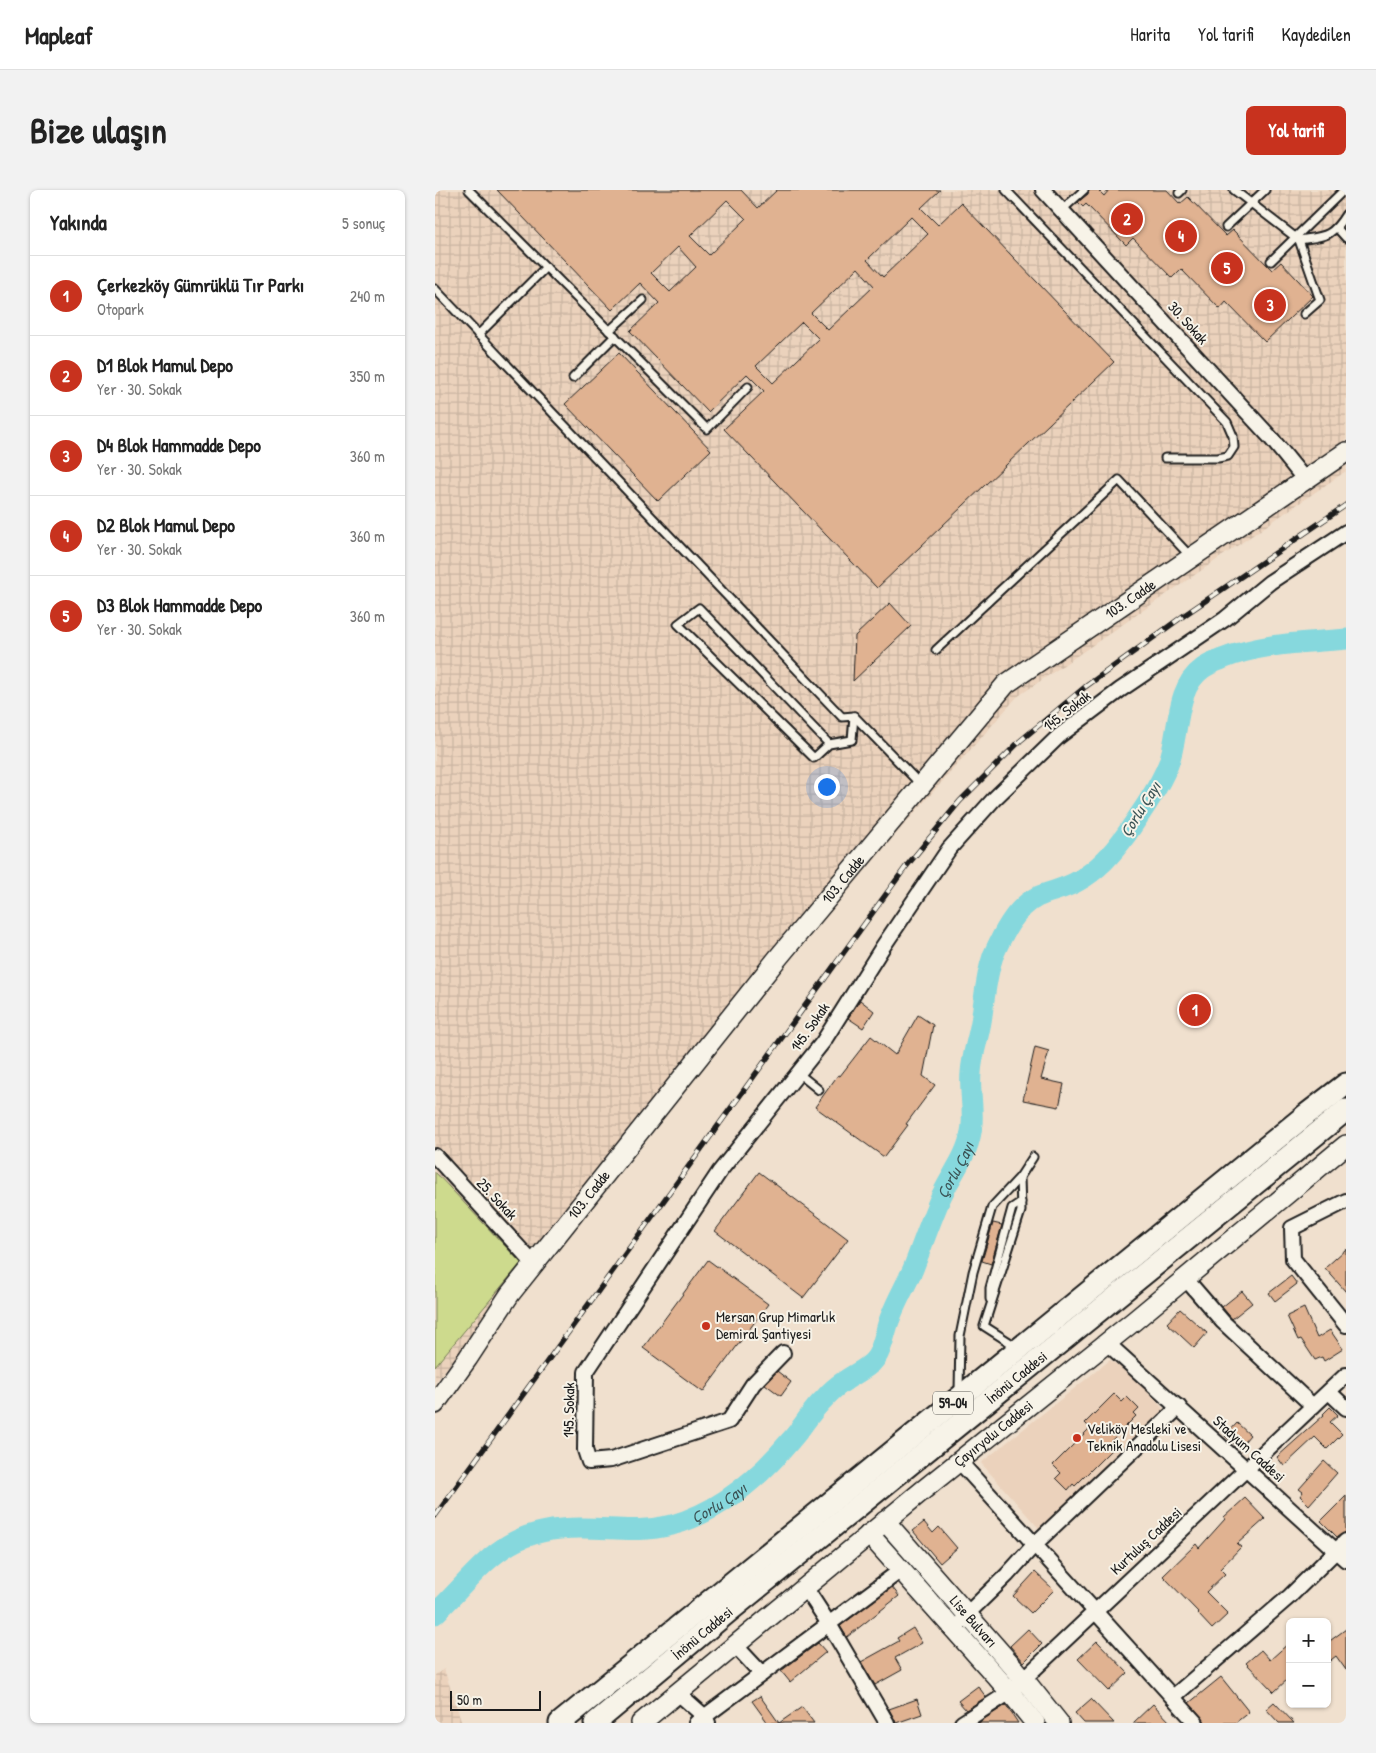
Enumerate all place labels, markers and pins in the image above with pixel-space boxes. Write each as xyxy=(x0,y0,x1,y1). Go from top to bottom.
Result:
pin: 2 xyxy=(1111,200,1143,238)
pin: 4 xyxy=(1165,217,1197,255)
pin: 5 xyxy=(1211,249,1243,287)
pin: 3 xyxy=(1254,286,1286,324)
pin: 1 xyxy=(1179,991,1211,1029)
place label: Mersan Grup Mimarlık Demiral Şantiyesi xyxy=(716,1306,835,1344)
marker: Mersan Grup Mimarlık Demiral Şantiyesi xyxy=(700,1320,712,1332)
place label: Veliköy Mesleki ve Teknik Anadolu Lisesi xyxy=(1087,1418,1201,1456)
marker: Veliköy Mesleki ve Teknik Anadolu Lisesi xyxy=(1071,1432,1083,1444)

